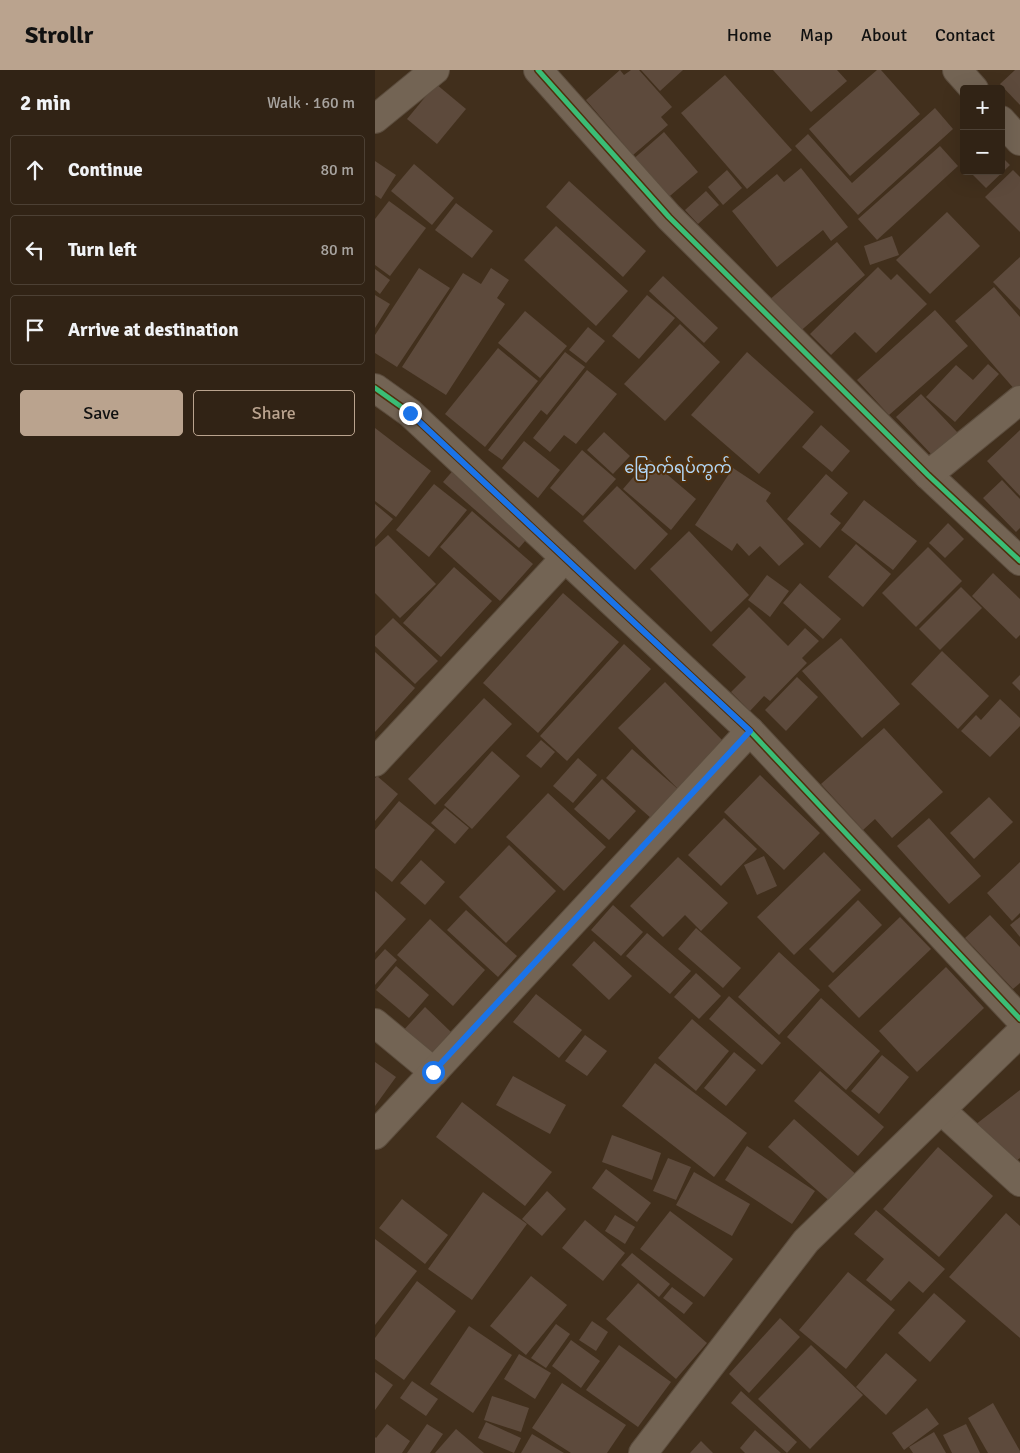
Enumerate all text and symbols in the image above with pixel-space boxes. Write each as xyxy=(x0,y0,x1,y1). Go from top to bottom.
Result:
text: Strollr xyxy=(25,20,93,50)
text: Home xyxy=(727,24,772,46)
text: Map xyxy=(800,24,833,46)
text: About xyxy=(861,24,907,46)
text: Contact xyxy=(935,24,995,46)
map controls xyxy=(960,85,1005,175)
button: + xyxy=(960,85,1005,130)
text: 2 min xyxy=(20,90,71,116)
text: Walk · 160 m xyxy=(267,93,355,113)
button: − xyxy=(960,130,1005,175)
icon: ahead xyxy=(21,156,49,184)
text: Continue xyxy=(68,158,143,182)
text: 80 m xyxy=(320,160,354,180)
icon: left xyxy=(21,236,49,264)
text: Turn left xyxy=(68,238,137,262)
text: 80 m xyxy=(320,240,354,260)
icon: arrive xyxy=(21,316,49,344)
text: Arrive at destination xyxy=(68,318,239,342)
button: Save xyxy=(20,390,183,436)
button: Share xyxy=(193,390,355,436)
route end xyxy=(399,402,422,425)
district label: မြောက်ရပ်ကွက် xyxy=(624,456,732,481)
route start xyxy=(422,1061,445,1084)

